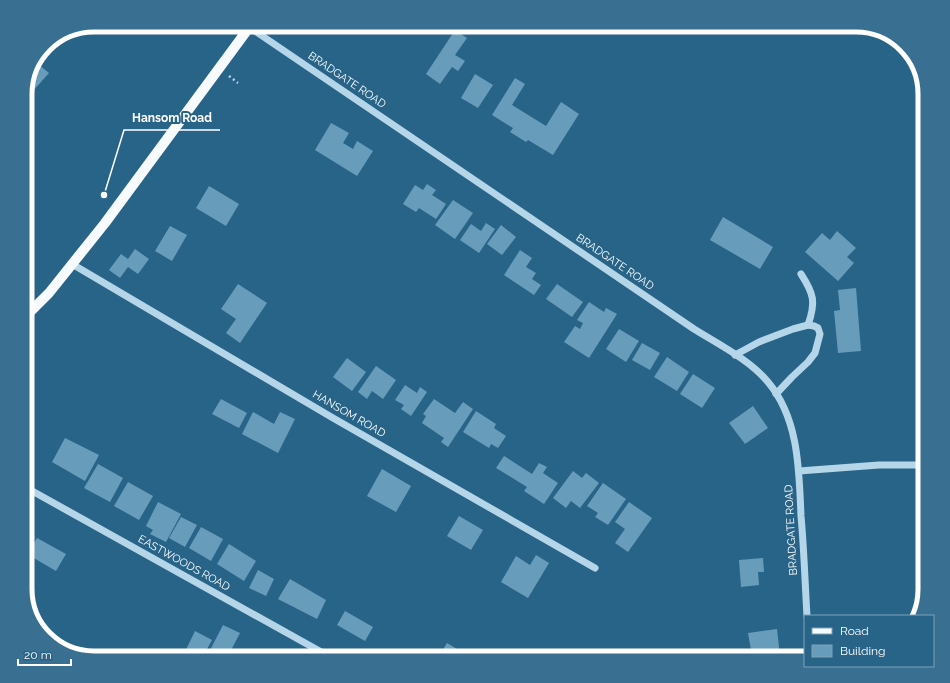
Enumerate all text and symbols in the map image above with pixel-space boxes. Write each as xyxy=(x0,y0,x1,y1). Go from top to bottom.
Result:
street label: BRADGATE ROAD xyxy=(306,49,388,111)
callout: Hansom Road xyxy=(124,106,220,130)
text: Hansom Road xyxy=(132,111,212,125)
street label: BRADGATE ROAD xyxy=(574,231,656,293)
street label: HANSOM ROAD xyxy=(310,388,388,440)
street label: BRADGATE ROAD xyxy=(782,484,800,576)
street label: EASTWOODS ROAD xyxy=(136,532,232,594)
legend xyxy=(804,615,934,667)
text: Road xyxy=(840,624,869,638)
scale bar xyxy=(18,641,71,667)
text: Building xyxy=(840,644,886,658)
text: 20 m xyxy=(24,648,52,662)

